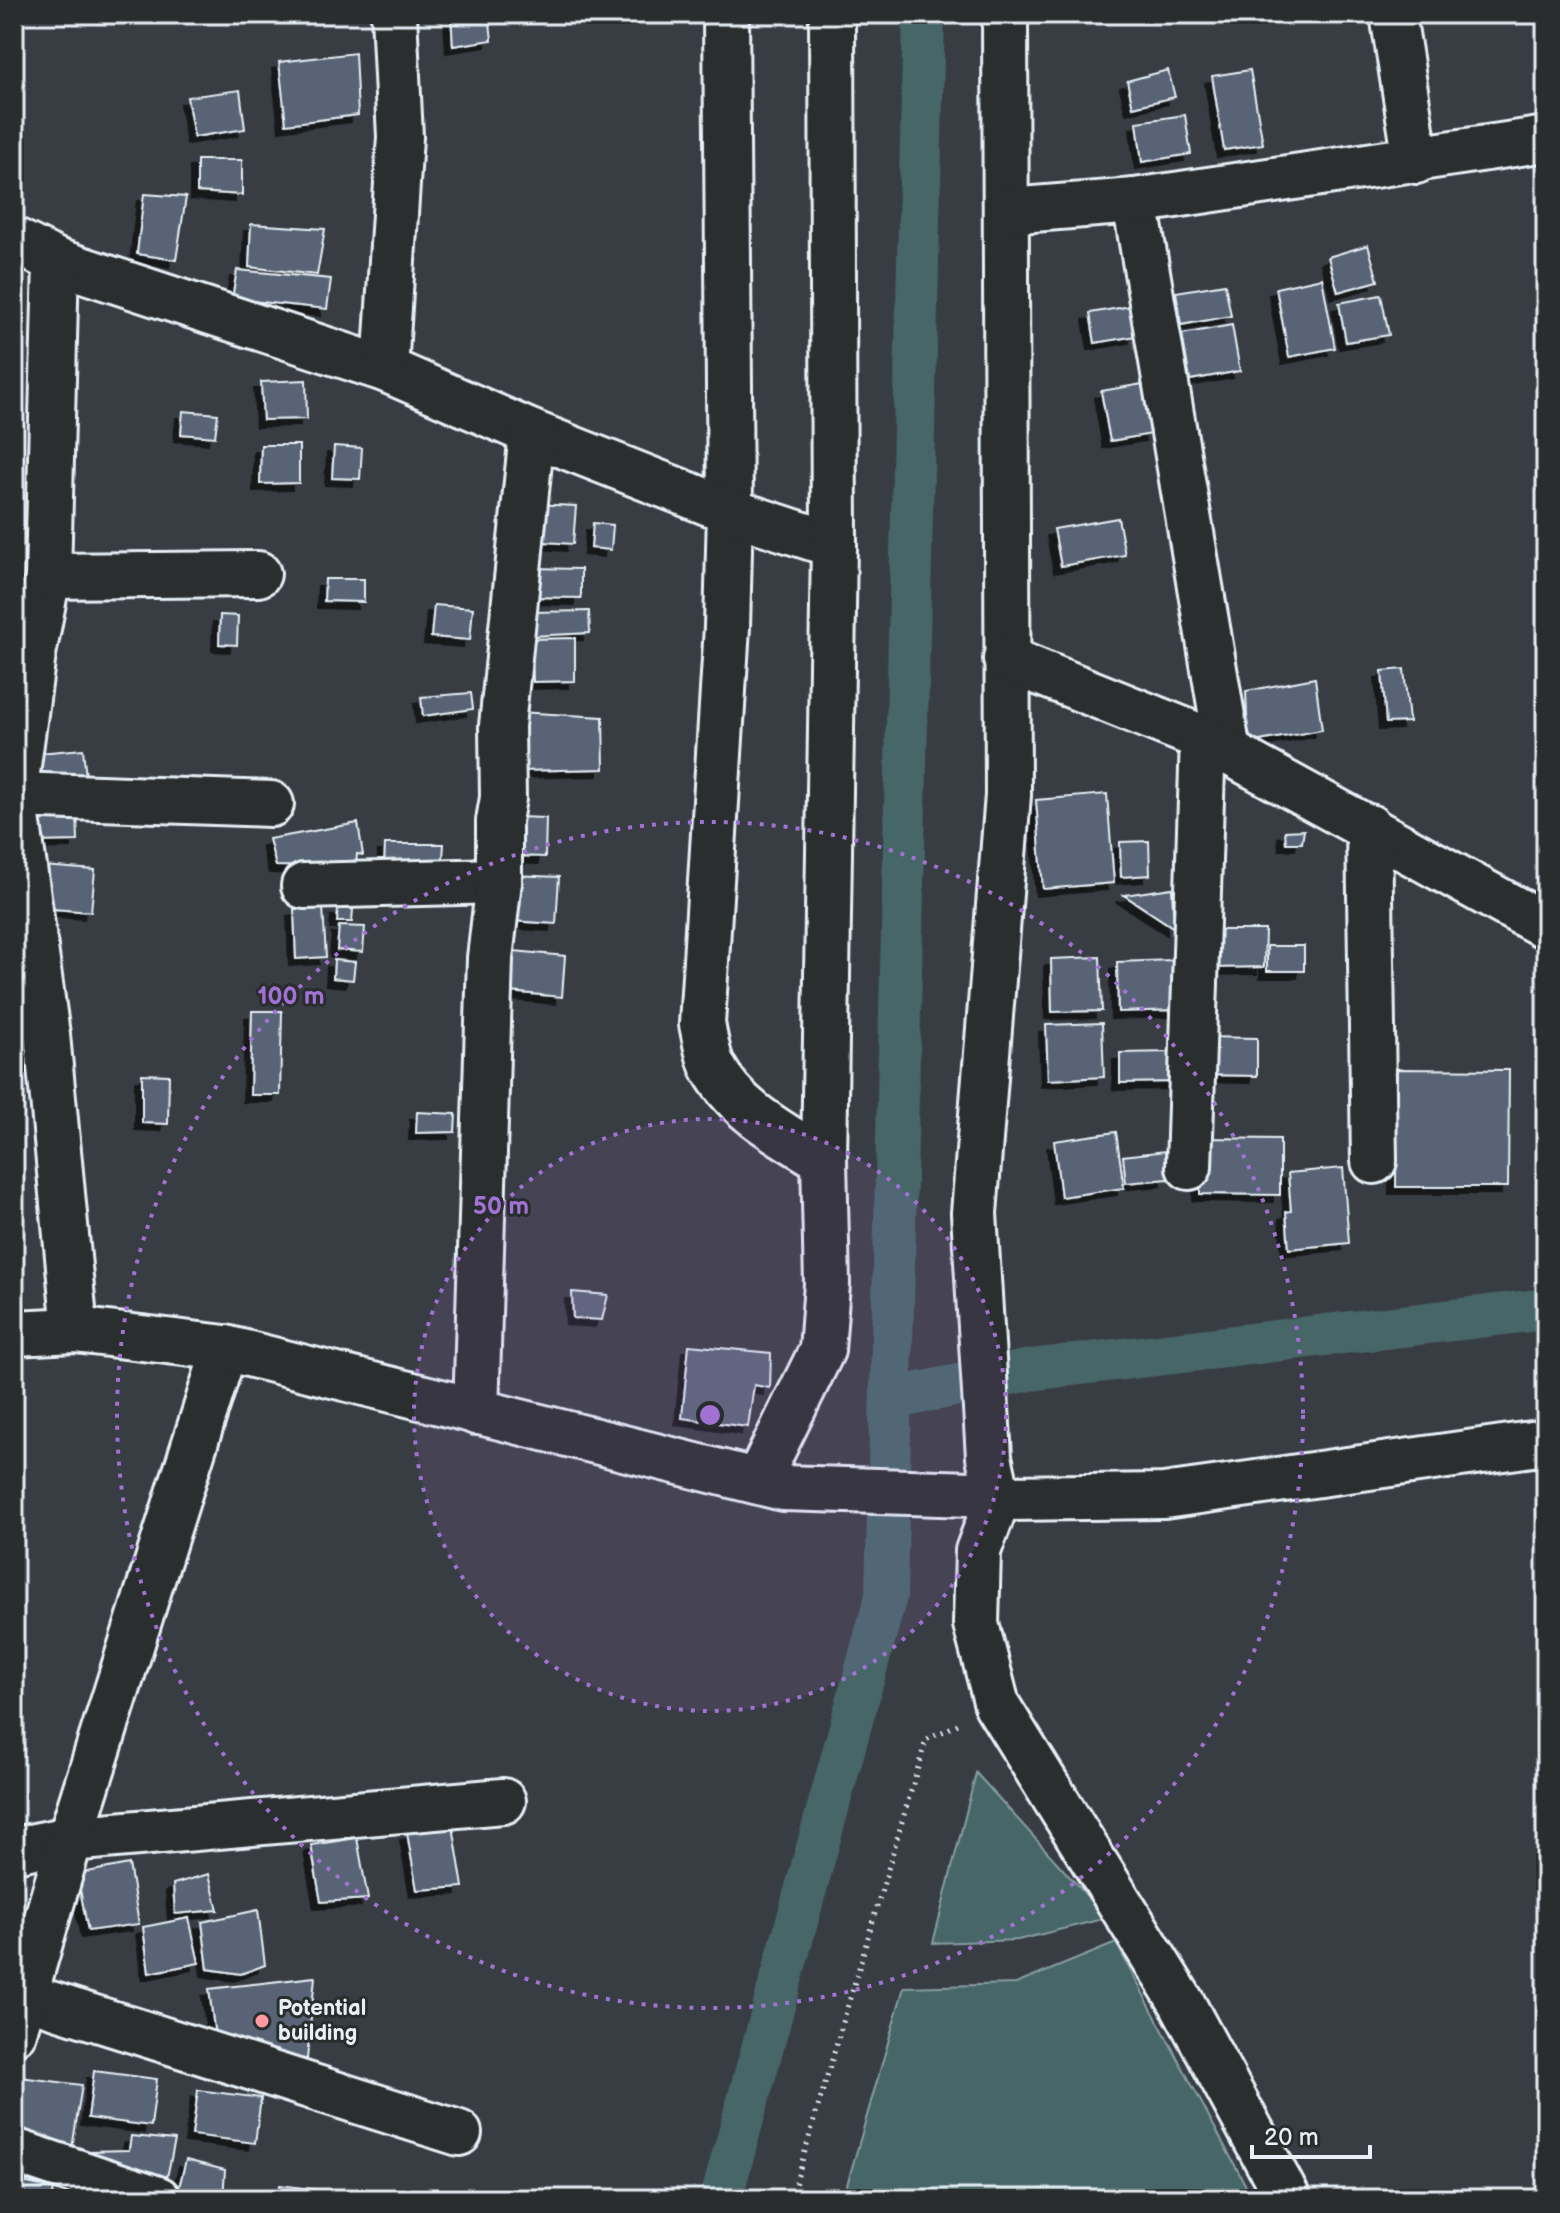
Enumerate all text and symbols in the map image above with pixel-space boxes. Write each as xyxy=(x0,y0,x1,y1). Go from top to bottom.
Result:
text: 100 m xyxy=(258,982,324,1011)
text: 50 m xyxy=(473,1192,529,1221)
centre of rings xyxy=(696,1401,724,1429)
place label: Potential building xyxy=(278,1995,366,2047)
marker: Potential building xyxy=(253,2012,271,2030)
scale bar xyxy=(1252,2109,1370,2159)
text: 20 m xyxy=(1264,2123,1319,2152)

